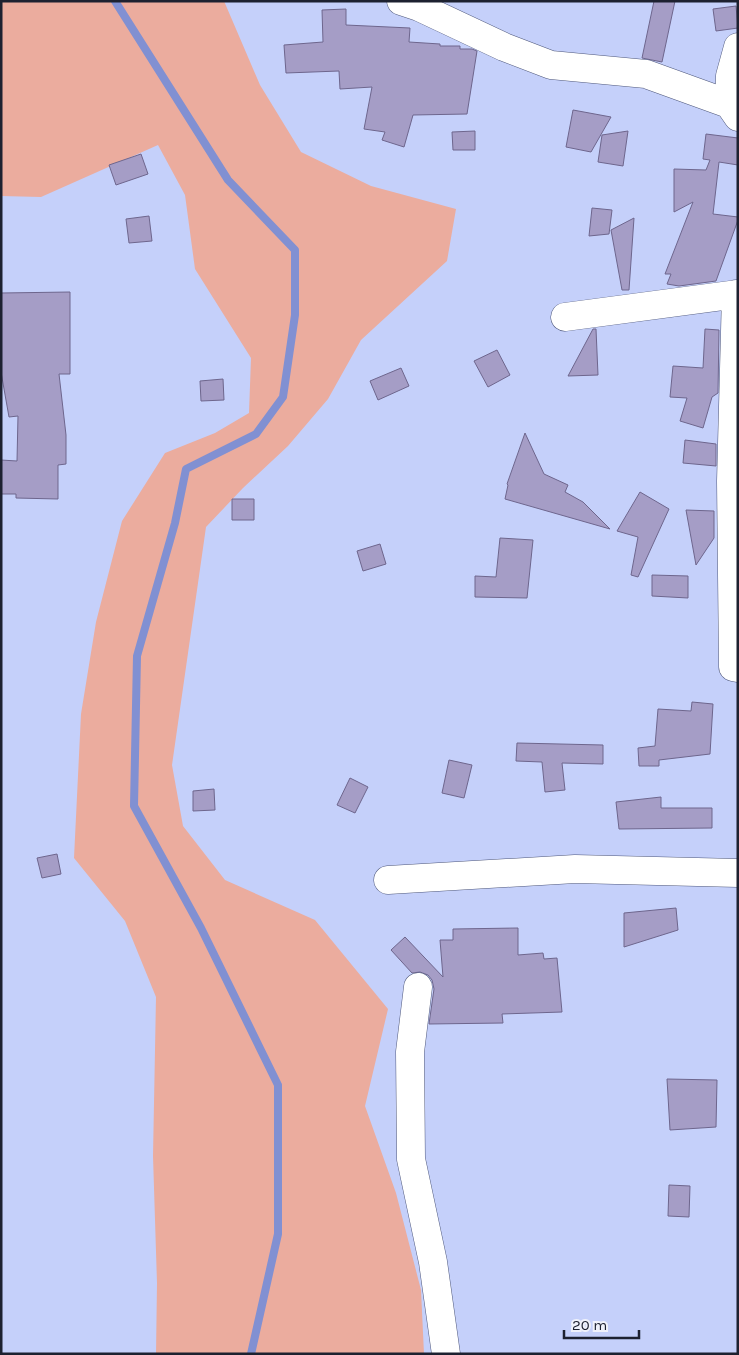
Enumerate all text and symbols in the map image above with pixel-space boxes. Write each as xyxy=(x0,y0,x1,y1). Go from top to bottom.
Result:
scale bar xyxy=(564,1308,639,1340)
text: 20 m xyxy=(572,1316,607,1334)

